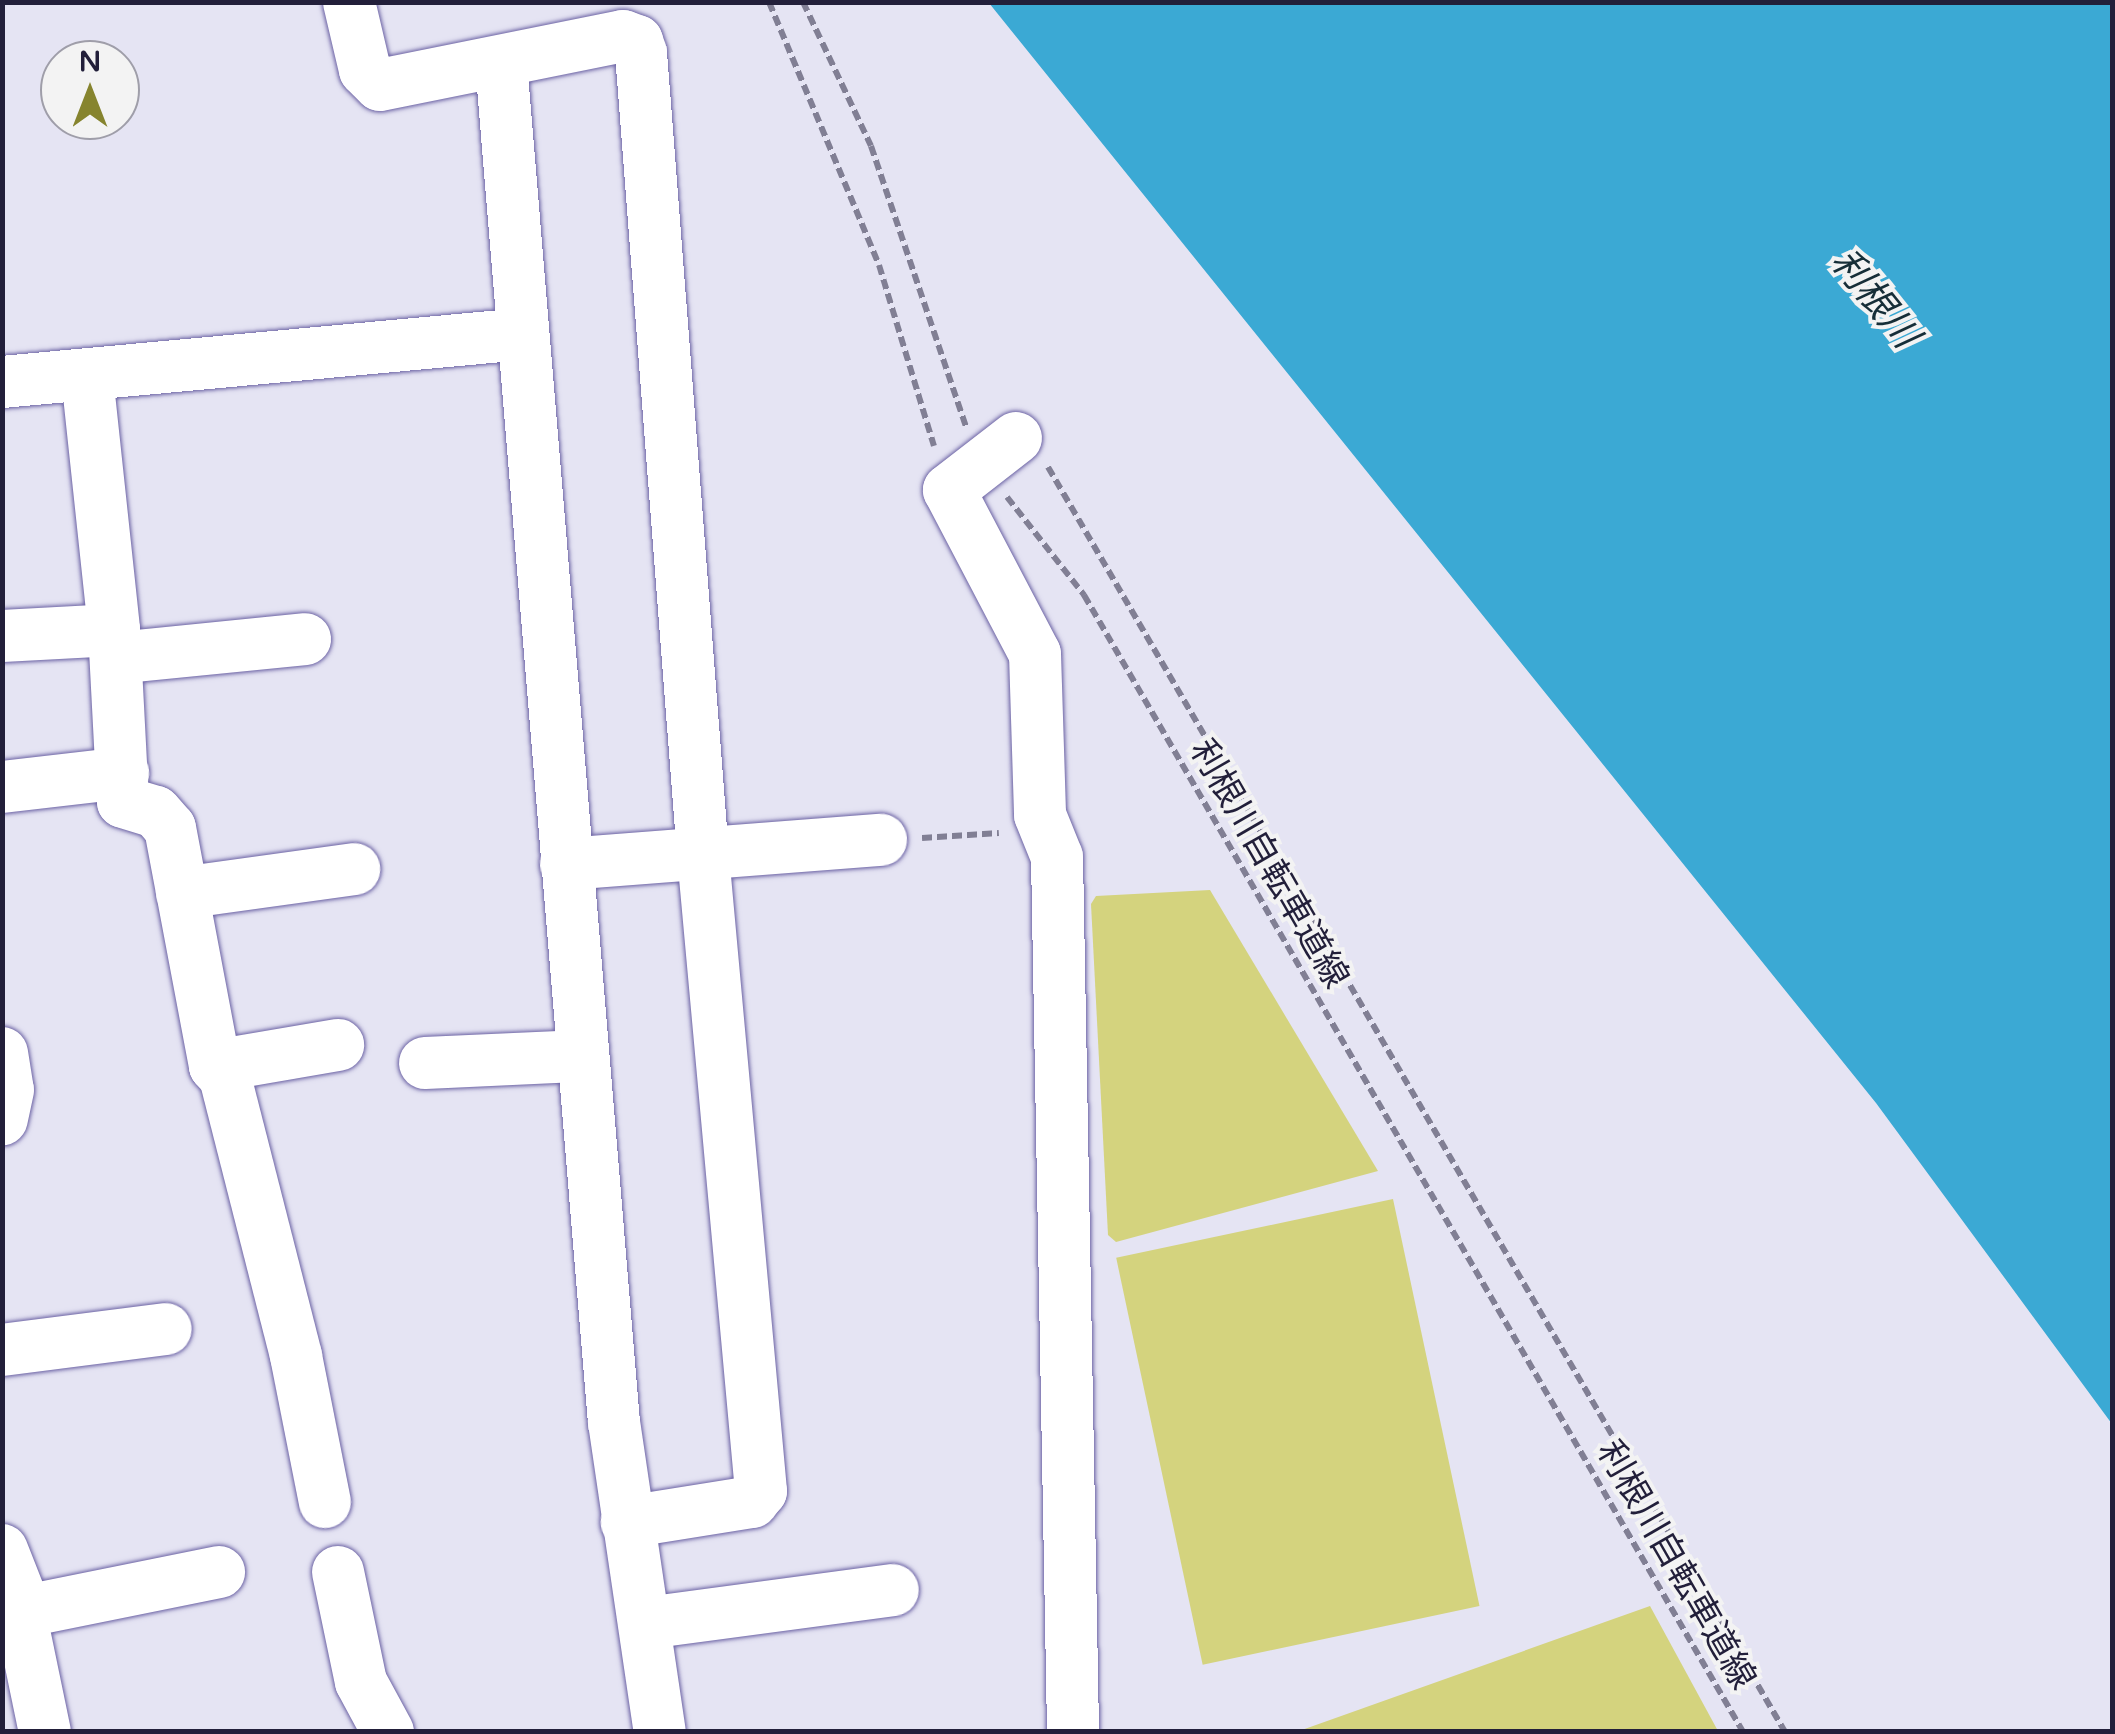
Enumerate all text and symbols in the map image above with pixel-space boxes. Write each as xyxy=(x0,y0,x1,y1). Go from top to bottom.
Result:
north arrow xyxy=(40,40,140,140)
text: N xyxy=(79,45,101,79)
water label: 利根川 xyxy=(1820,240,1928,358)
street label: 利根川自転車道線 xyxy=(1181,732,1357,996)
street label: 利根川自転車道線 xyxy=(1588,1433,1764,1697)

